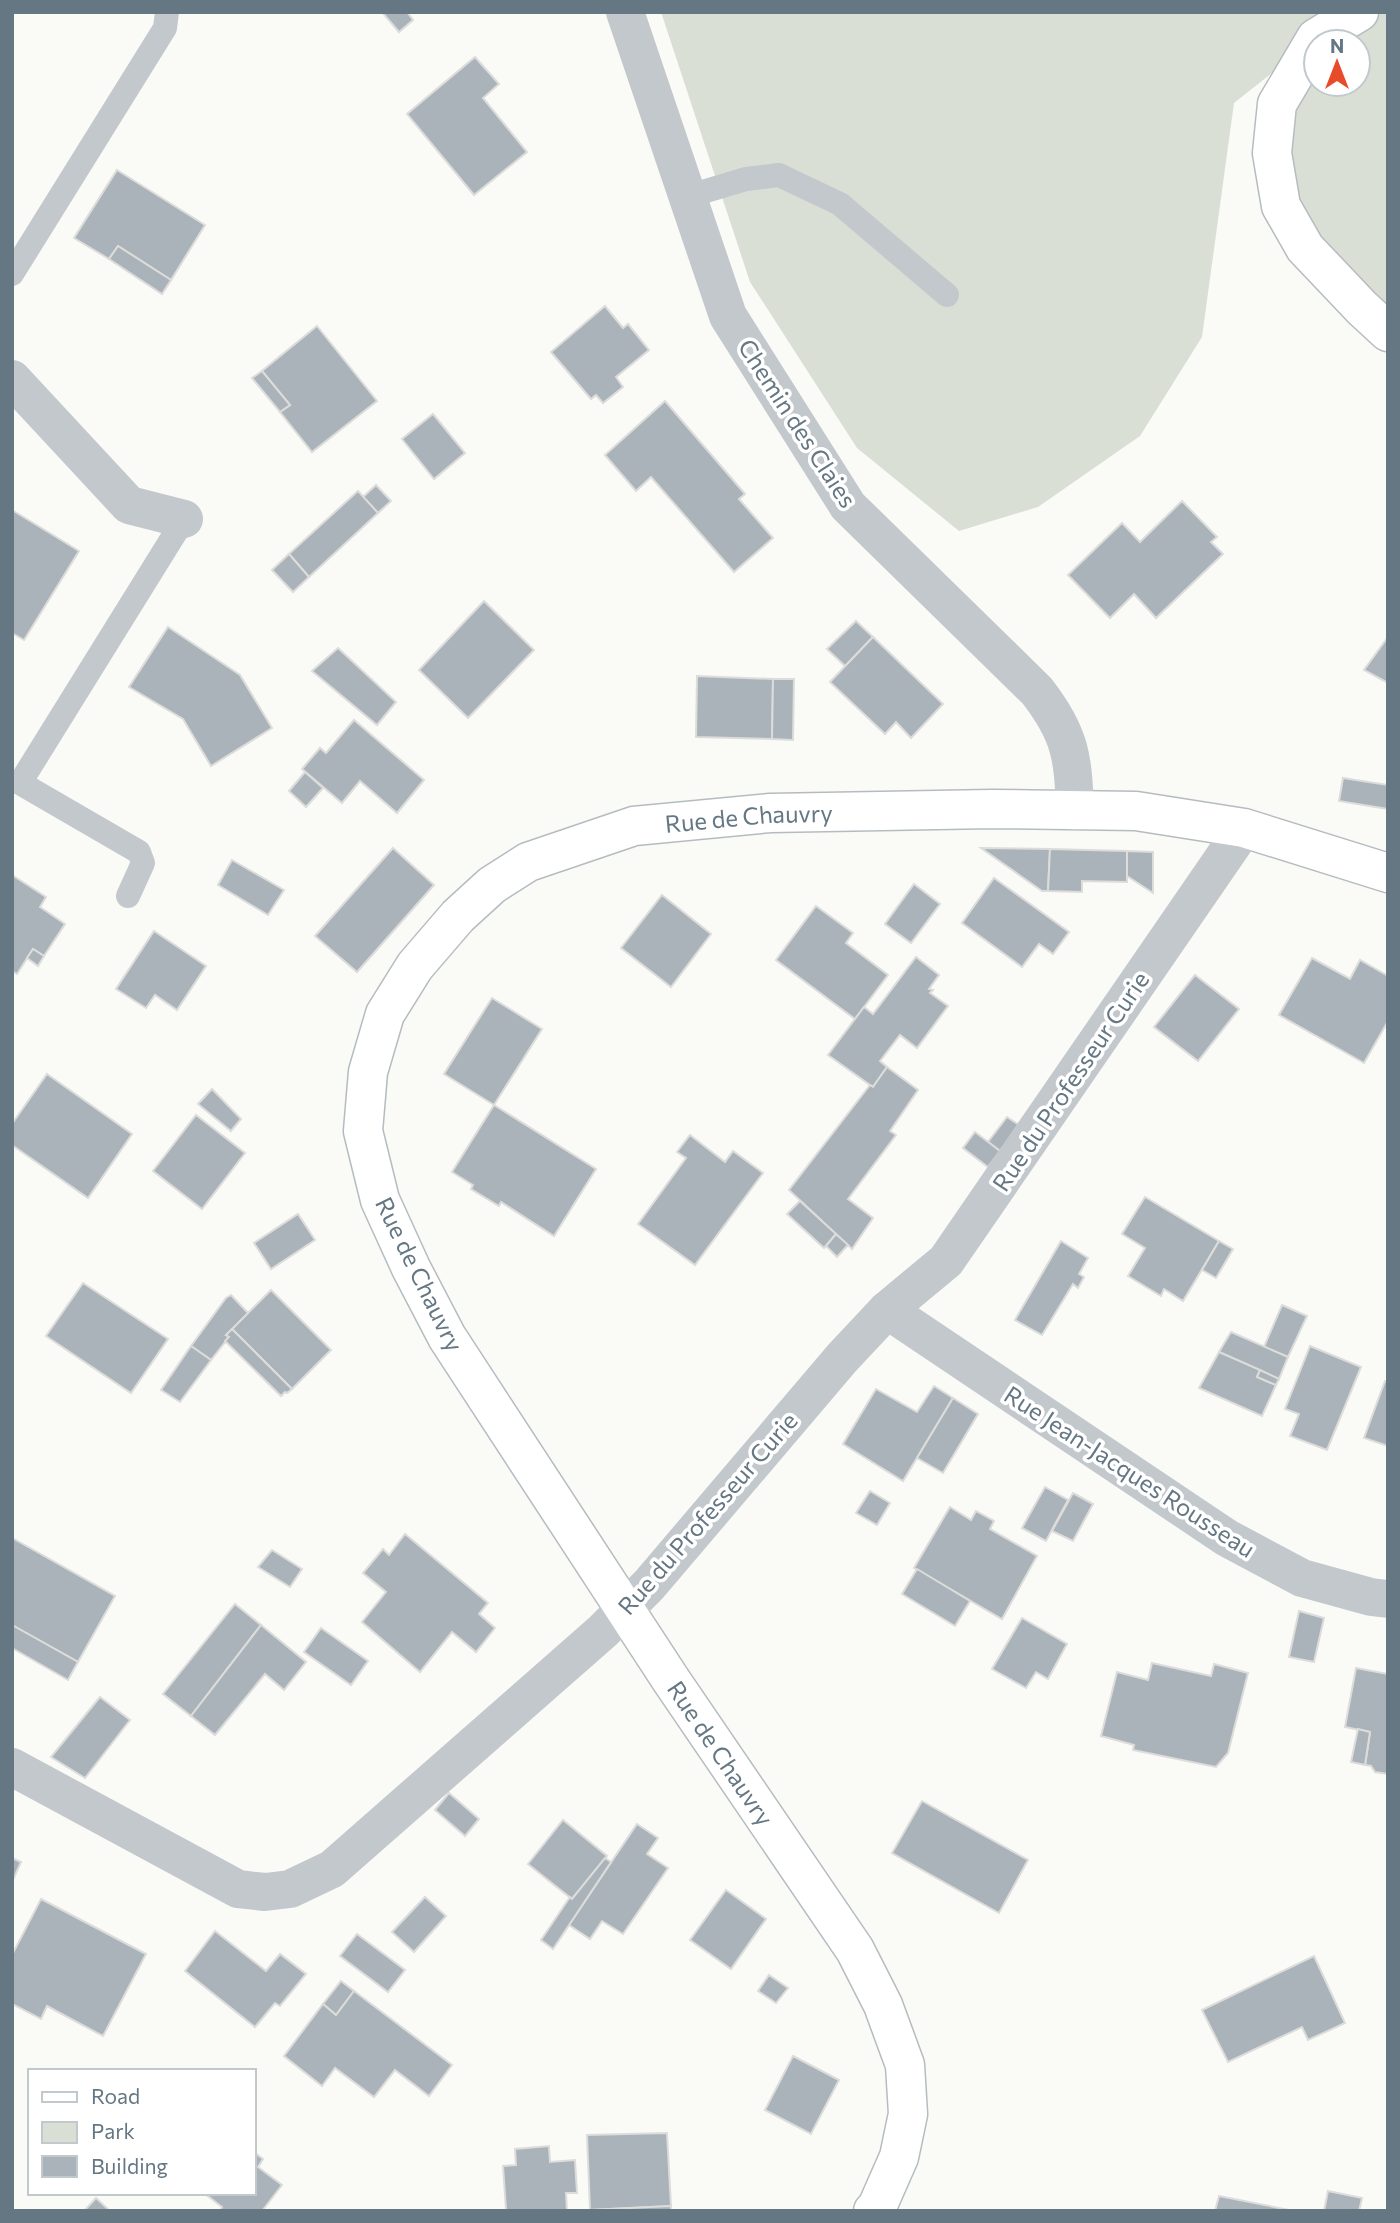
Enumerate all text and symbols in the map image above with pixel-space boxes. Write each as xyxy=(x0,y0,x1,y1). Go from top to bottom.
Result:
north arrow xyxy=(1302,28,1372,98)
text: N xyxy=(1330,34,1344,57)
street label: Chemin des Claies xyxy=(733,333,863,513)
street label: Rue de Chauvry xyxy=(663,797,833,837)
street label: Rue du Professeur Curie xyxy=(986,966,1154,1196)
street label: Rue de Chauvry xyxy=(370,1192,470,1356)
street label: Rue Jean-Jacques Rousseau xyxy=(999,1379,1261,1563)
street label: Rue du Professeur Curie xyxy=(611,1406,803,1620)
street label: Rue de Chauvry xyxy=(662,1675,780,1831)
legend xyxy=(28,2069,256,2195)
text: Road xyxy=(91,2083,140,2108)
text: Park xyxy=(91,2118,135,2143)
text: Building xyxy=(91,2153,168,2178)

